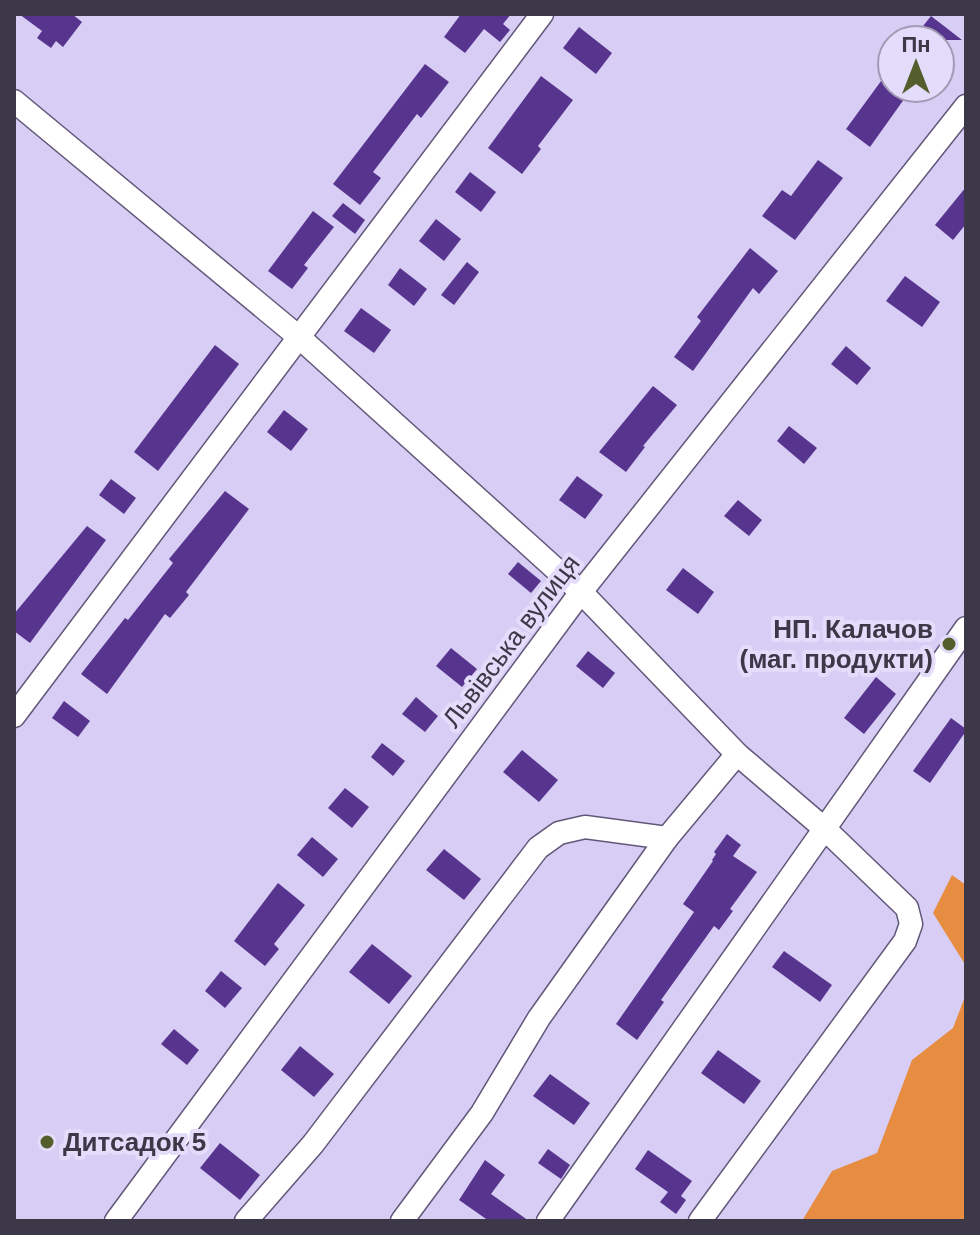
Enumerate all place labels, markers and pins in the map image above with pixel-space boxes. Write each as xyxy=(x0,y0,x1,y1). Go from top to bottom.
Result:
place label: НП. Калачов (маг. продукти) xyxy=(740,614,933,674)
marker: НП. Калачов (маг. продукти) xyxy=(940,635,958,653)
place label: Дитсадок 5 xyxy=(63,1127,206,1157)
marker: Дитсадок 5 xyxy=(38,1133,56,1151)

